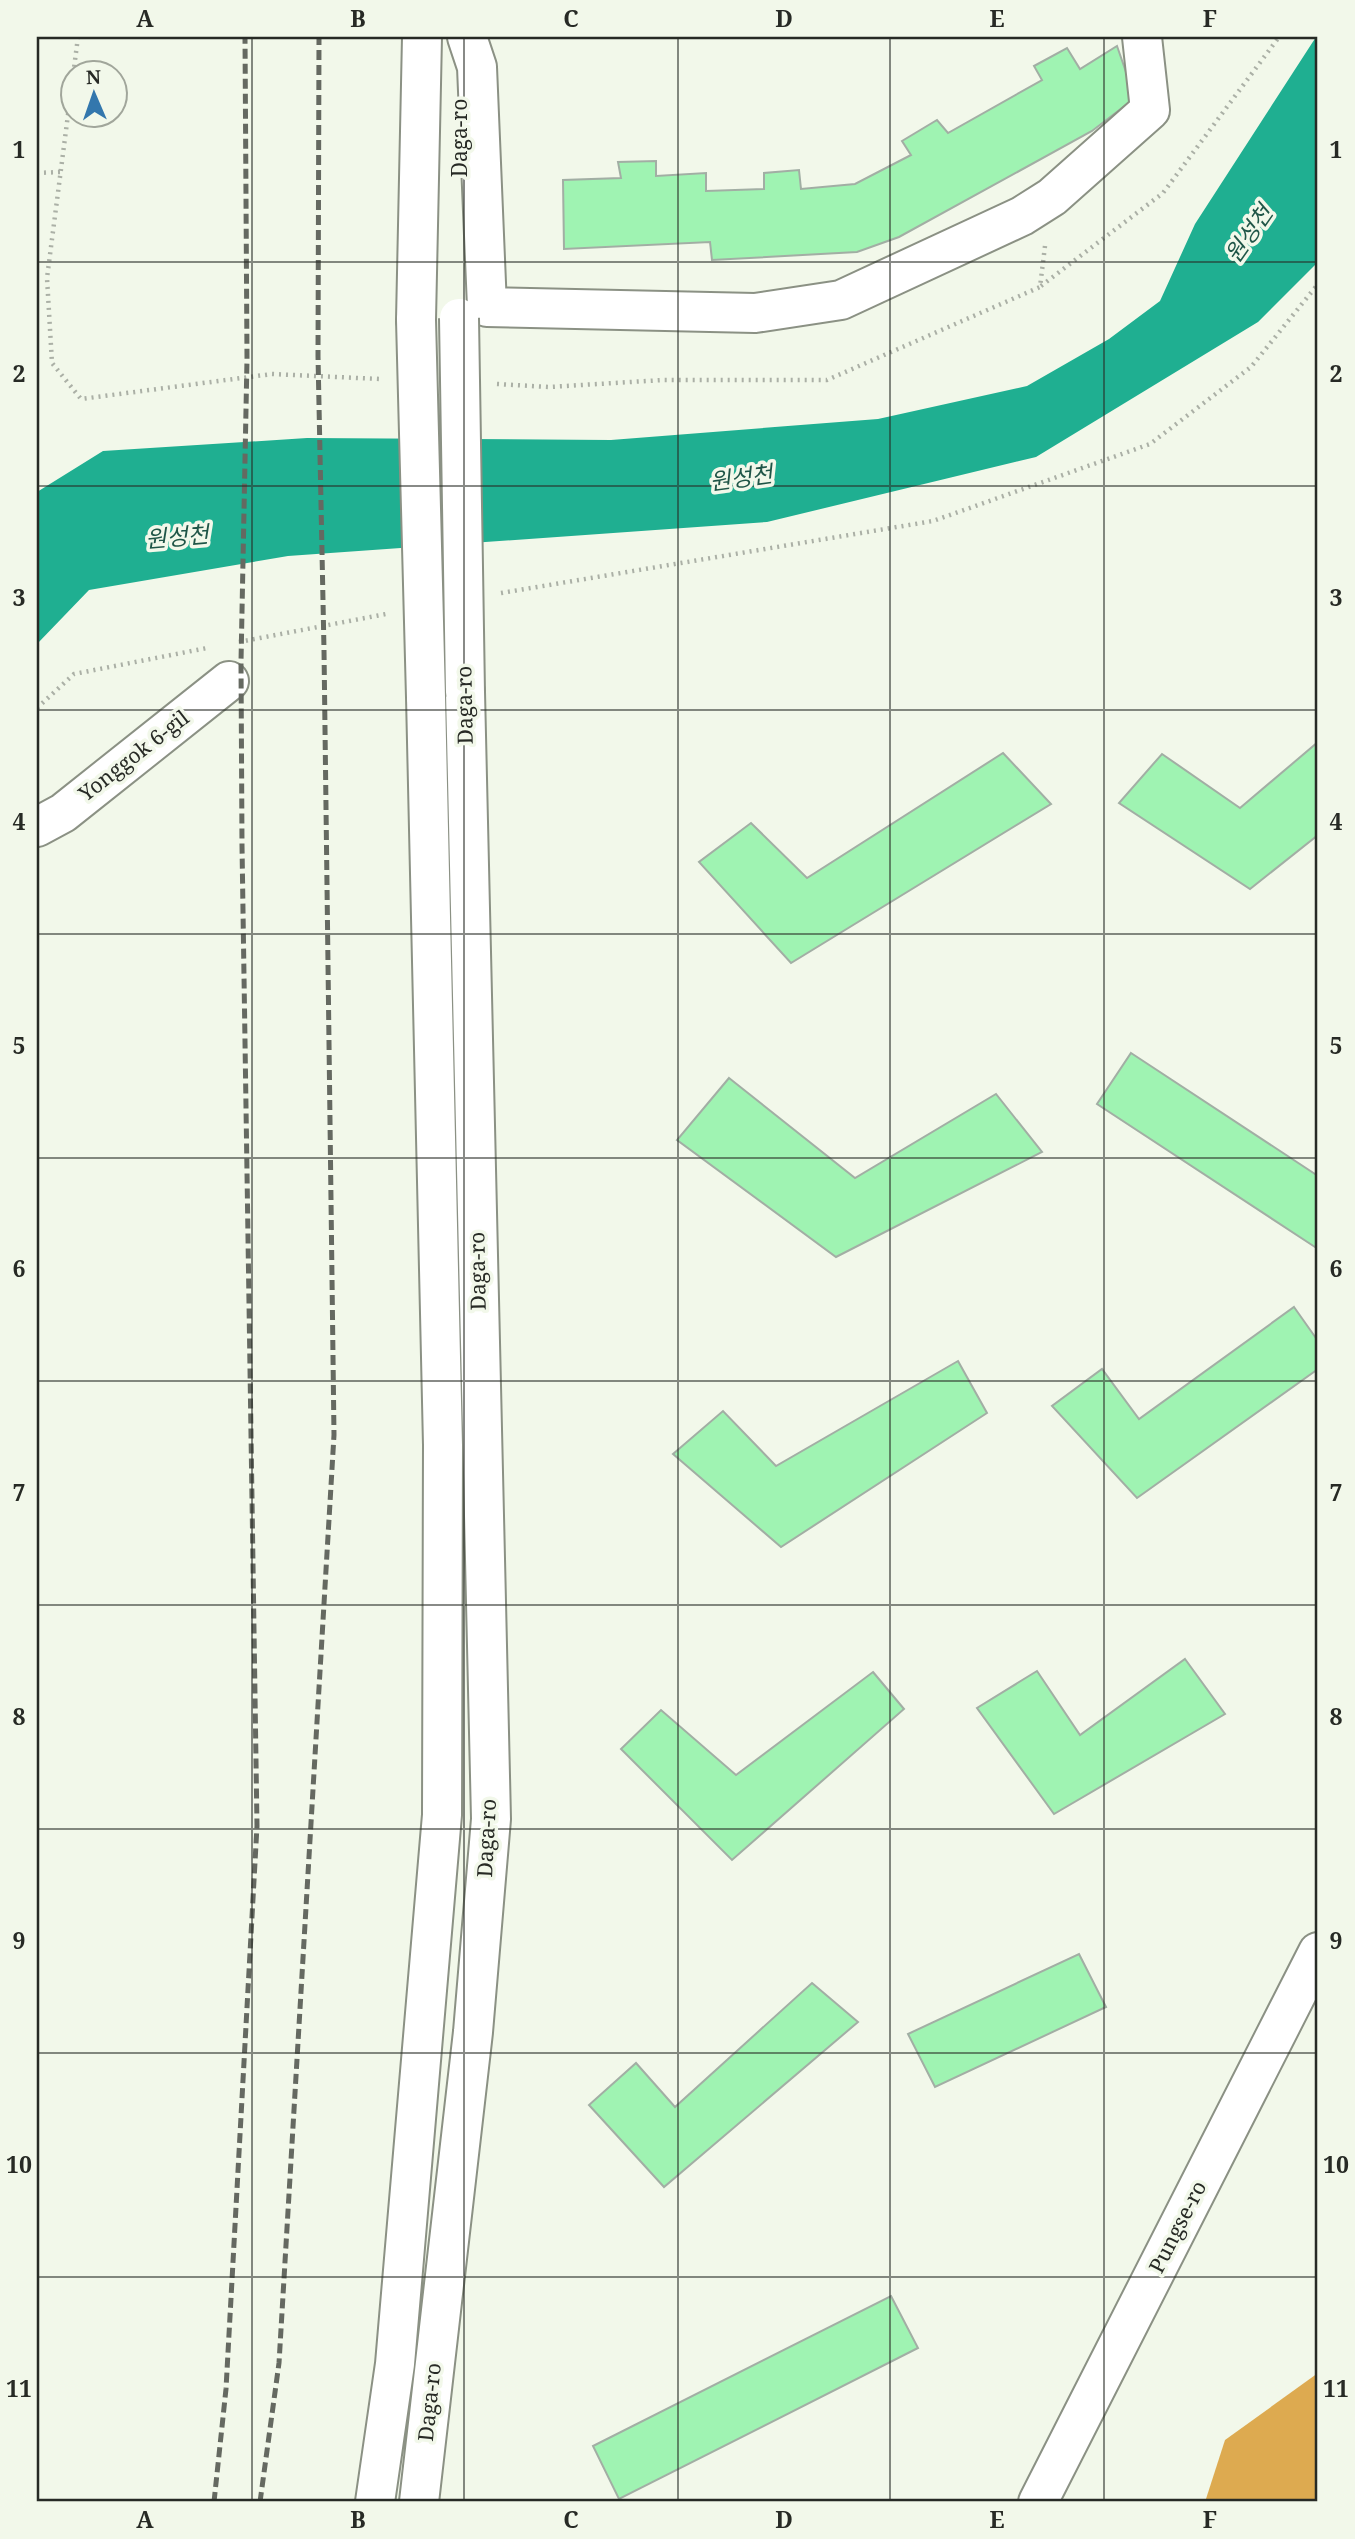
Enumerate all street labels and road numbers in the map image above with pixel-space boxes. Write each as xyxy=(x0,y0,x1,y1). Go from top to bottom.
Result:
street label: Daga-ro xyxy=(445,99,473,177)
street label: Daga-ro xyxy=(449,665,479,745)
street label: Yonggok 6-gil xyxy=(72,703,195,808)
street label: Daga-ro xyxy=(462,1231,492,1311)
street label: Daga-ro xyxy=(470,1798,502,1878)
street label: Pungse-ro xyxy=(1142,2176,1212,2277)
street label: Daga-ro xyxy=(411,2361,447,2443)

